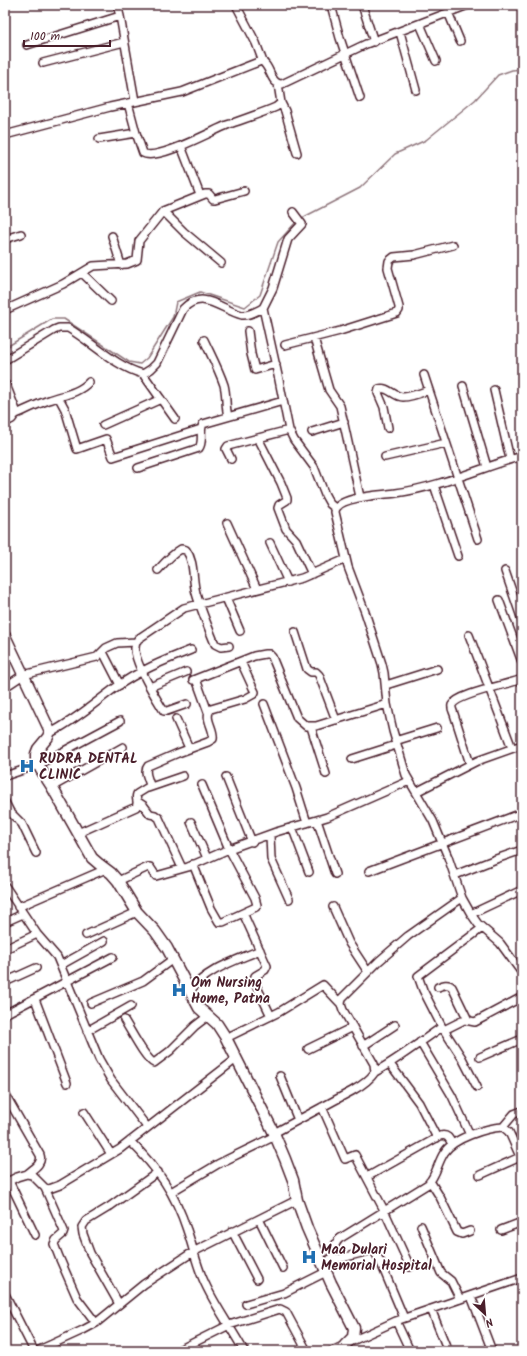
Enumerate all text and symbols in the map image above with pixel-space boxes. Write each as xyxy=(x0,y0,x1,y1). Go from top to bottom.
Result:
scale bar xyxy=(24,22,110,48)
text: 100 m xyxy=(30,27,61,46)
place label: RUDRA DENTAL CLINIC xyxy=(39,748,138,786)
hospital icon: RUDRA DENTAL CLINIC xyxy=(18,757,36,775)
place label: Om Nursing Home, Patna xyxy=(191,972,270,1010)
hospital icon: Om Nursing Home, Patna xyxy=(170,981,188,999)
place label: Maa Dulari Memorial Hospital xyxy=(321,1239,432,1277)
hospital icon: Maa Dulari Memorial Hospital xyxy=(300,1248,318,1266)
north arrow xyxy=(465,1294,505,1334)
text: N xyxy=(482,1312,496,1332)

